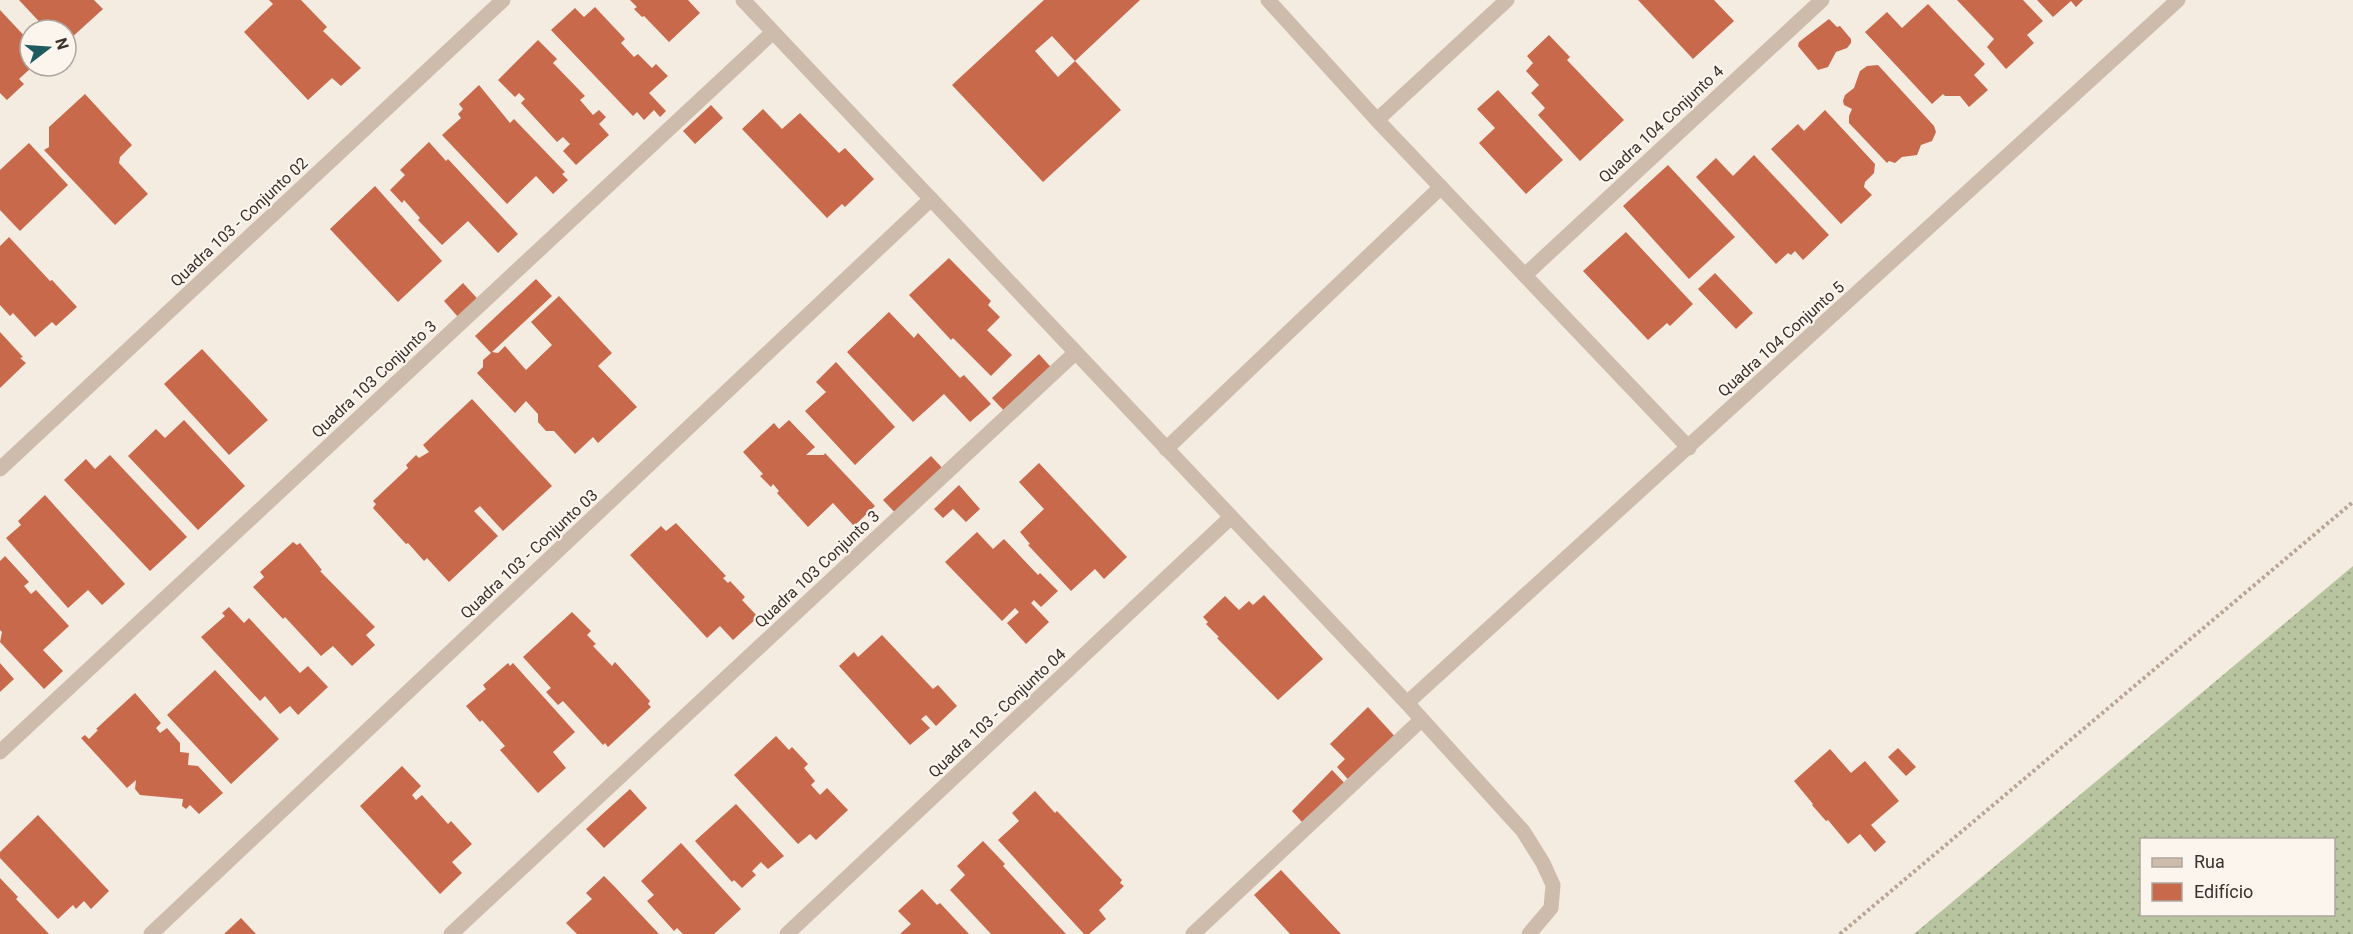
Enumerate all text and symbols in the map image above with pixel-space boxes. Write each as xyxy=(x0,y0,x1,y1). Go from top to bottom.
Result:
north arrow xyxy=(18,18,78,78)
text: N xyxy=(51,36,73,52)
street label: Quadra 104 Conjunto 4 xyxy=(1595,61,1727,187)
street label: Quadra 103 - Conjunto 02 xyxy=(166,153,312,291)
street label: Quadra 104 Conjunto 5 xyxy=(1714,277,1848,401)
street label: Quadra 103 Conjunto 3 xyxy=(308,316,440,442)
street label: Quadra 103 - Conjunto 03 xyxy=(456,485,602,623)
street label: Quadra 103 Conjunto 3 xyxy=(751,506,883,632)
street label: Quadra 103 - Conjunto 04 xyxy=(924,644,1070,782)
legend xyxy=(2140,838,2335,916)
text: Rua xyxy=(2194,851,2225,872)
text: Edifício xyxy=(2194,881,2253,902)

